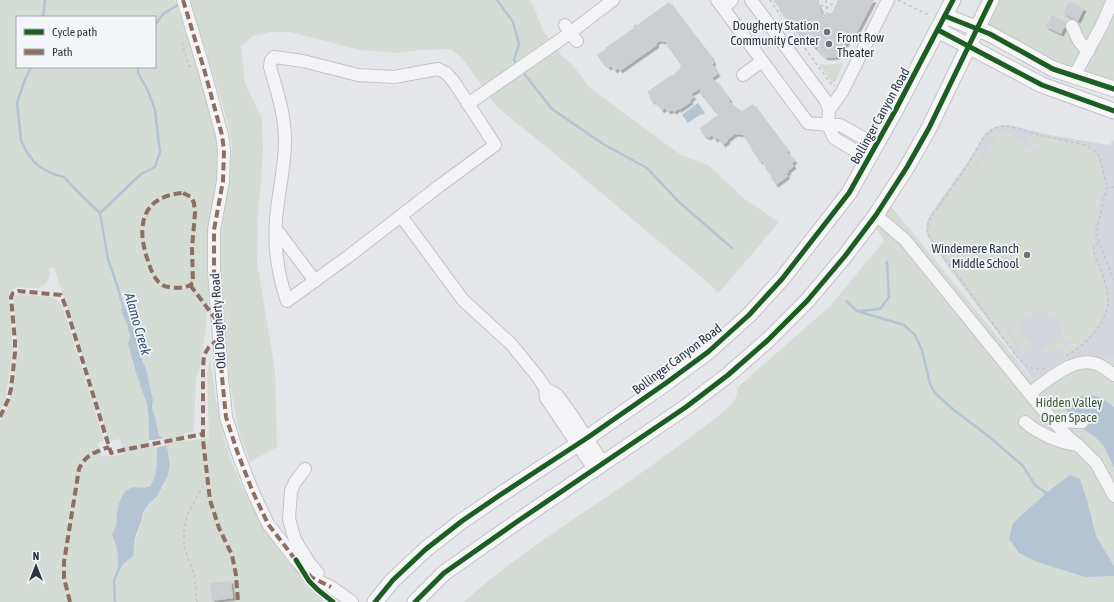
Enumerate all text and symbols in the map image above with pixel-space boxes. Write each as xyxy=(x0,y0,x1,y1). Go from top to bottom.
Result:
legend xyxy=(16,16,156,68)
place label: Dougherty Station Community Center xyxy=(730,18,819,48)
text: Cycle path xyxy=(52,25,97,39)
marker: Dougherty Station Community Center xyxy=(822,27,832,37)
place label: Front Row Theater xyxy=(837,30,884,60)
marker: Front Row Theater xyxy=(824,39,834,49)
text: Path xyxy=(52,45,73,59)
street label: Bollinger Canyon Road xyxy=(847,65,913,167)
place label: Windemere Ranch Middle School xyxy=(931,241,1020,271)
marker: Windemere Ranch Middle School xyxy=(1022,250,1032,260)
street label: Old Dougherty Road xyxy=(207,273,229,369)
water label: Alamo Creek xyxy=(121,290,155,358)
street label: Bollinger Canyon Road xyxy=(629,321,725,397)
park label: Hidden Valley Open Space xyxy=(1036,395,1103,425)
north arrow xyxy=(16,546,56,586)
text: N xyxy=(33,550,39,562)

